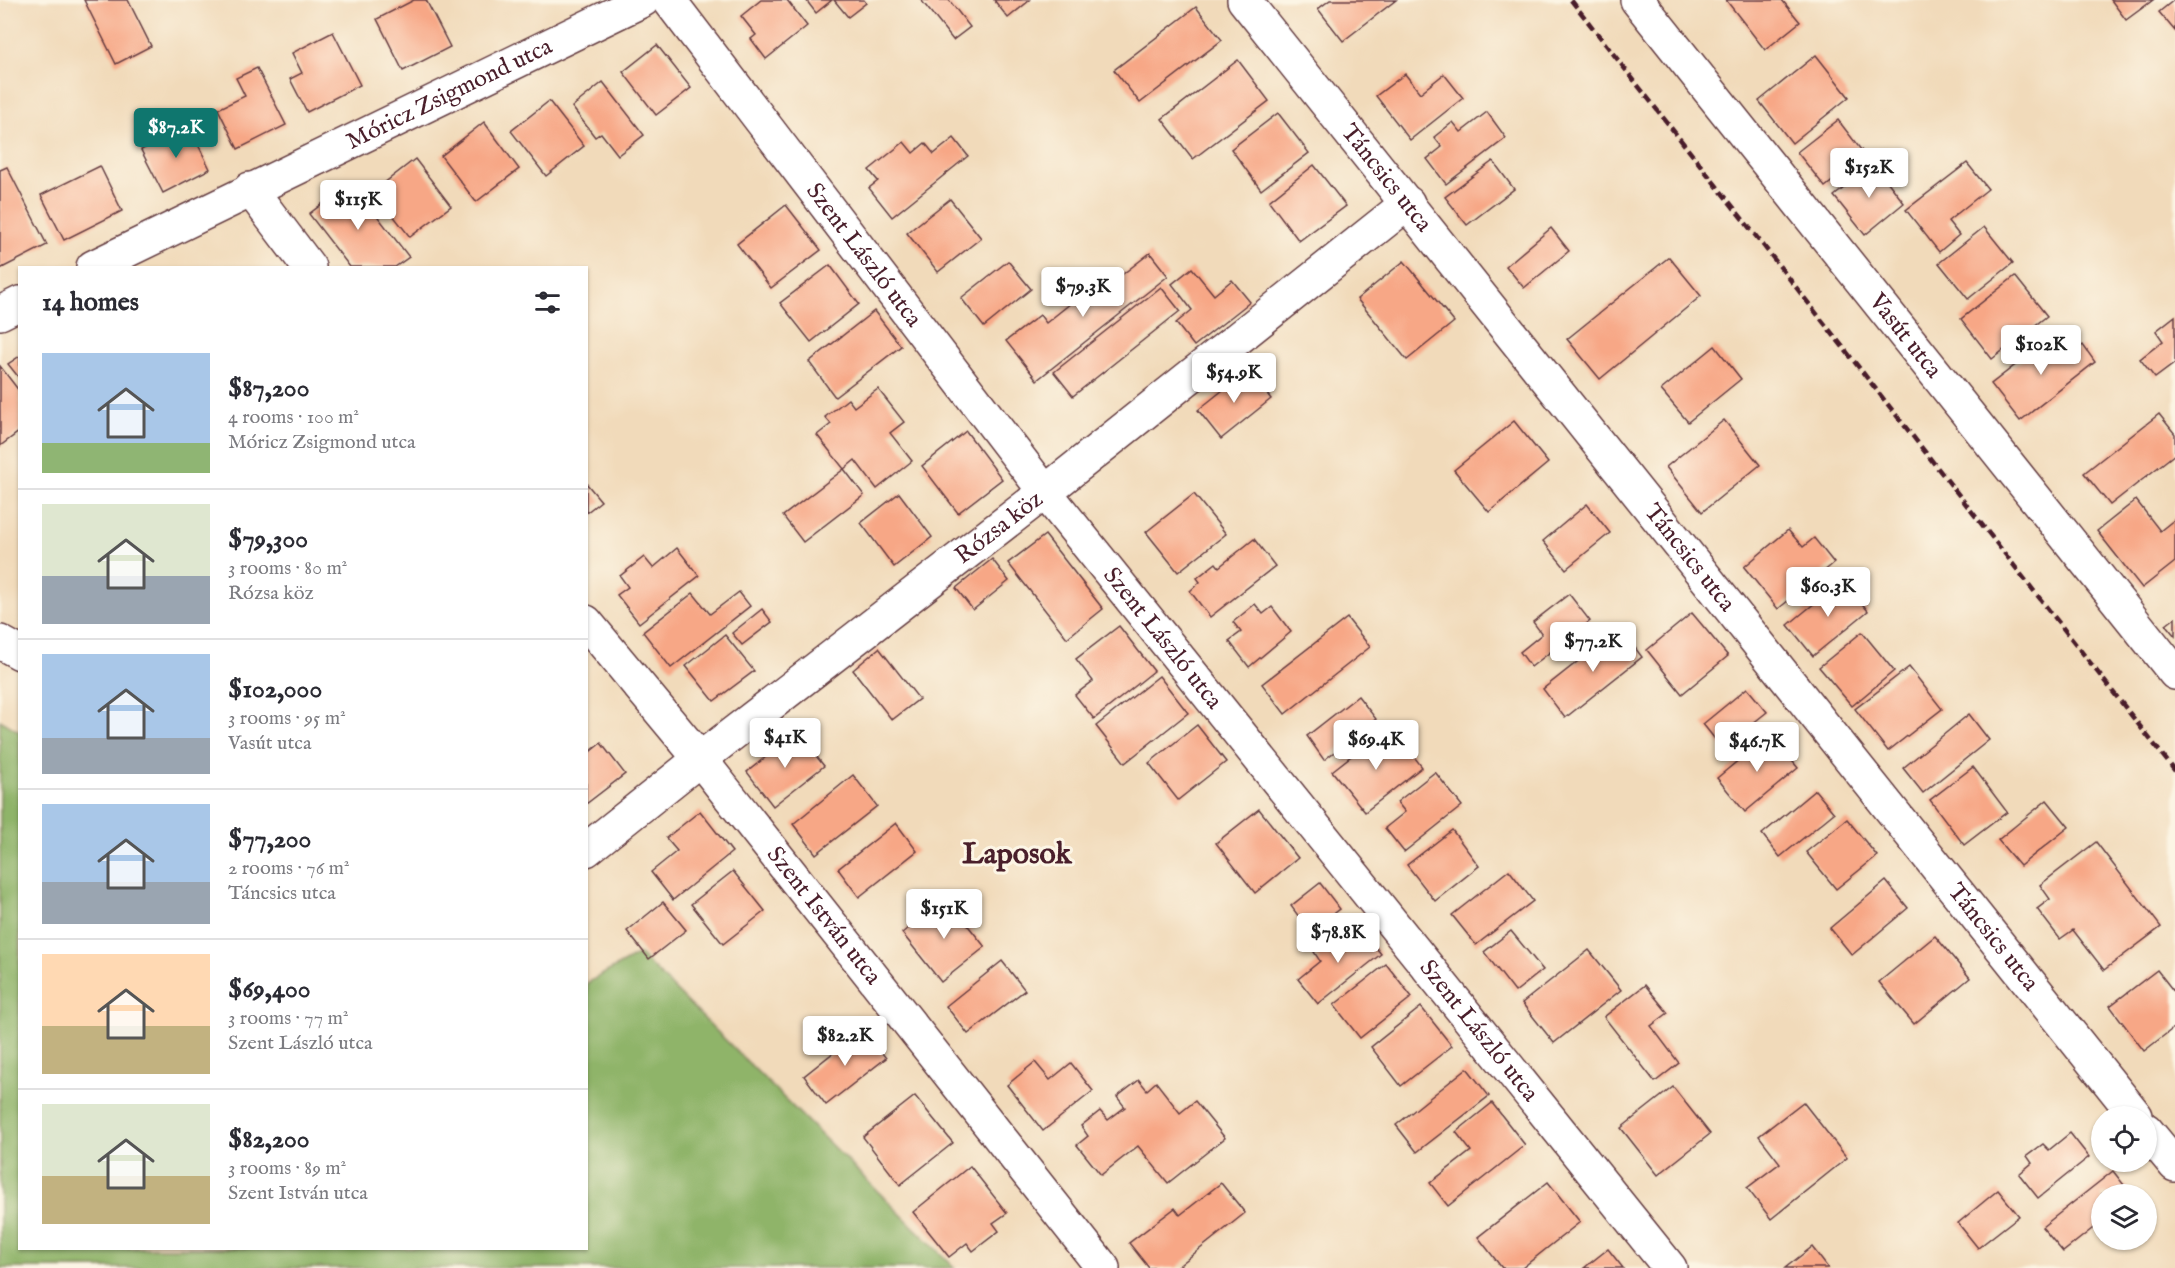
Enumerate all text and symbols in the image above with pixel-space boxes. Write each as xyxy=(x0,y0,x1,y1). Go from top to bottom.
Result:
street label: Móricz Zsigmond utca xyxy=(341,31,558,157)
pin: $87.2K xyxy=(127,108,225,159)
text: $87.2K xyxy=(148,115,204,140)
street label: Táncsics utca xyxy=(1334,118,1439,239)
pin: $152K xyxy=(1827,148,1911,199)
text: $152K xyxy=(1844,155,1894,180)
street label: Szent László utca xyxy=(799,177,929,334)
pin: $115K xyxy=(316,180,400,231)
text: $115K xyxy=(334,187,382,212)
pin: $79.3K xyxy=(1034,267,1132,318)
text: $79.3K xyxy=(1055,274,1111,299)
text: 14 homes xyxy=(42,286,139,319)
icon: filters xyxy=(531,286,564,319)
street label: Vasút utca xyxy=(1861,286,1949,385)
pin: $102K xyxy=(1999,325,2083,376)
text: $102K xyxy=(2015,332,2067,357)
pin: $54.9K xyxy=(1185,353,1283,404)
text: $54.9K xyxy=(1206,360,1262,385)
text: $87,200 xyxy=(228,372,309,405)
icon: home xyxy=(90,377,162,449)
text: 4 rooms · 100 m² xyxy=(228,405,359,430)
text: Móricz Zsigmond utca xyxy=(228,430,416,455)
street label: Rózsa köz xyxy=(949,484,1049,571)
street label: Táncsics utca xyxy=(1637,497,1743,619)
text: $79,300 xyxy=(228,523,308,556)
icon: home xyxy=(90,528,162,600)
text: 3 rooms · 80 m² xyxy=(228,556,347,581)
street label: Szent László utca xyxy=(1096,561,1230,716)
pin: $60.3K xyxy=(1779,567,1877,618)
text: $60.3K xyxy=(1800,574,1856,599)
text: Rózsa köz xyxy=(228,581,314,606)
pin: $77.2K xyxy=(1544,622,1642,673)
text: $77.2K xyxy=(1564,629,1622,654)
text: $102,000 xyxy=(228,673,322,706)
icon: home xyxy=(90,678,162,750)
text: 3 rooms · 95 m² xyxy=(228,706,346,731)
pin: $41K xyxy=(749,718,821,769)
pin: $69.4K xyxy=(1327,720,1425,771)
pin: $46.7K xyxy=(1708,722,1806,773)
text: $41K xyxy=(764,725,806,750)
text: $69.4K xyxy=(1348,727,1404,752)
text: $46.7K xyxy=(1729,729,1785,754)
text: Vasút utca xyxy=(228,731,312,756)
text: $77,200 xyxy=(228,823,311,856)
icon: home xyxy=(90,828,162,900)
district label: Laposok xyxy=(962,836,1073,874)
street label: Szent István utca xyxy=(760,840,889,992)
text: 2 rooms · 76 m² xyxy=(228,856,349,881)
street label: Táncsics utca xyxy=(1941,877,2046,998)
text: Táncsics utca xyxy=(228,881,336,906)
pin: $151K xyxy=(902,889,986,940)
text: $151K xyxy=(920,896,968,921)
pin: $78.8K xyxy=(1289,913,1387,964)
text: $78.8K xyxy=(1311,920,1365,945)
street label: Szent László utca xyxy=(1412,953,1546,1109)
text: $69,400 xyxy=(228,973,311,1006)
icon: home xyxy=(90,978,162,1050)
text: 3 rooms · 77 m² xyxy=(228,1006,348,1031)
pin: $82.2K xyxy=(796,1016,894,1067)
text: $82.2K xyxy=(817,1023,873,1048)
text: Szent László utca xyxy=(228,1031,373,1056)
map controls xyxy=(2091,1106,2157,1250)
button: locate xyxy=(2091,1106,2157,1172)
text: $82,200 xyxy=(228,1123,309,1156)
icon: home xyxy=(90,1128,162,1200)
text: 3 rooms · 89 m² xyxy=(228,1156,346,1181)
text: Szent István utca xyxy=(228,1181,368,1206)
button: layers xyxy=(2091,1184,2157,1250)

